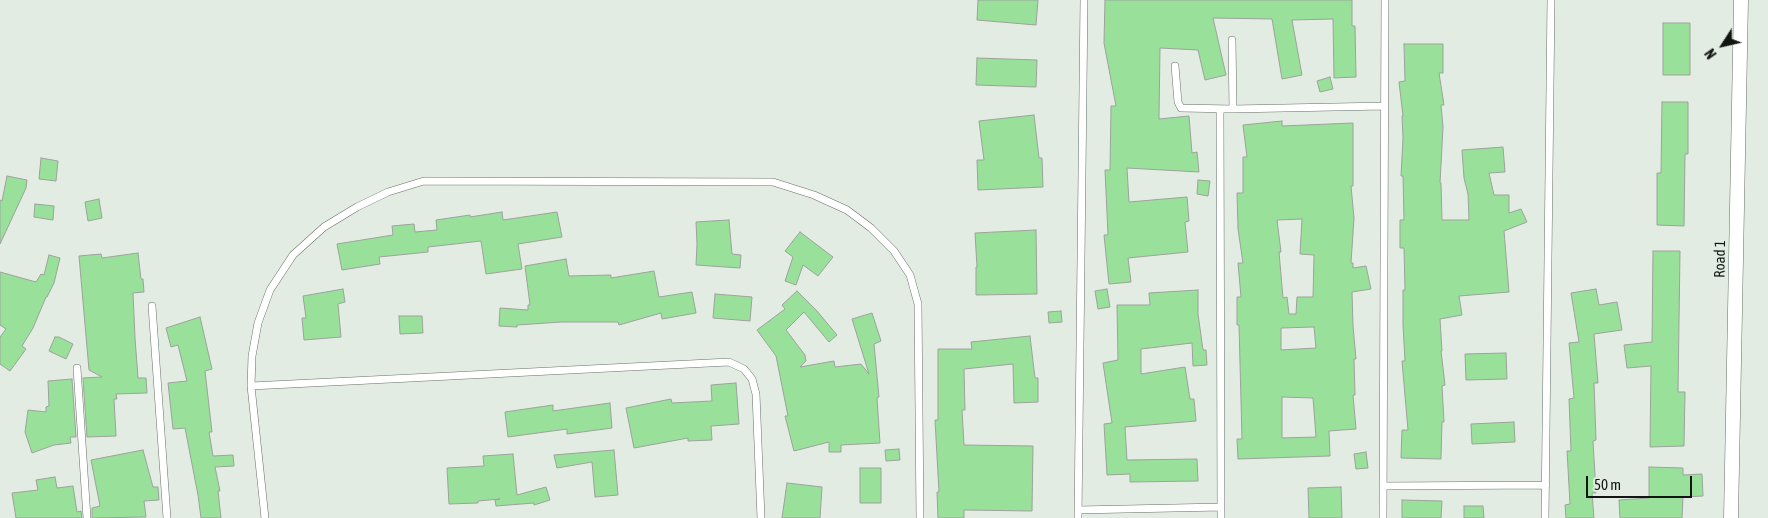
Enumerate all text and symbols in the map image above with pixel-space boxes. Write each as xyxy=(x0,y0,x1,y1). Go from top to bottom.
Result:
north arrow xyxy=(1698,20,1748,70)
text: N xyxy=(1702,46,1720,62)
street label: Road 1 xyxy=(1711,240,1729,278)
scale bar xyxy=(1588,466,1694,498)
text: 50 m xyxy=(1594,476,1621,493)

